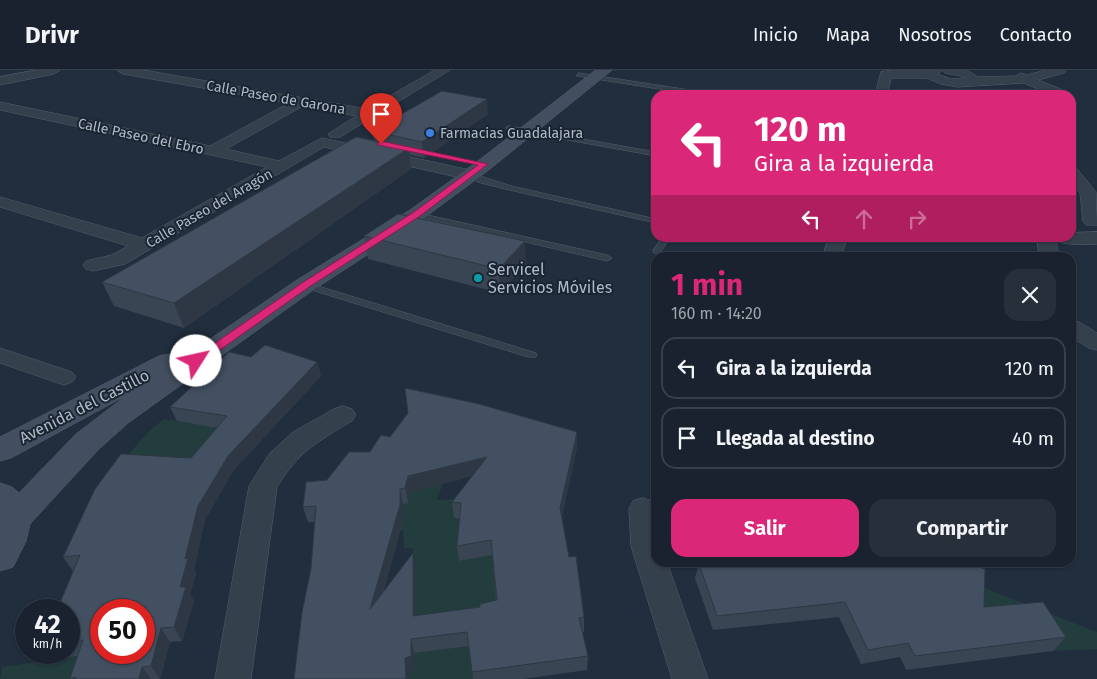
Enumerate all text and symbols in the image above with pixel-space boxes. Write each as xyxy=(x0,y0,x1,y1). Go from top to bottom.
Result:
text: Drivr xyxy=(25,21,79,49)
text: Inicio xyxy=(753,24,798,46)
text: Mapa xyxy=(826,24,870,46)
text: Nosotros xyxy=(898,24,972,46)
text: Contacto xyxy=(1000,24,1072,46)
street label: Calle Paseo de Garona xyxy=(205,77,347,118)
pin xyxy=(360,93,402,144)
icon: arrive xyxy=(367,100,395,128)
text: 120 m xyxy=(754,108,847,150)
icon: left xyxy=(671,110,736,175)
street label: Calle Paseo del Ebro xyxy=(76,115,205,158)
place label: Farmacias Guadalajara xyxy=(440,125,583,142)
marker: Farmacias Guadalajara xyxy=(424,127,436,139)
text: Gira a la izquierda xyxy=(754,150,934,177)
street label: Calle Paseo del Aragón xyxy=(143,165,276,252)
icon: left xyxy=(797,205,825,233)
icon: ahead xyxy=(850,205,878,233)
icon: right xyxy=(903,205,931,233)
place label: Servicel Servicios Móviles xyxy=(488,260,612,297)
text: 1 min xyxy=(671,267,743,303)
button: close xyxy=(1004,269,1056,321)
marker: Servicel Servicios Móviles xyxy=(472,272,484,284)
text: 160 m · 14:20 xyxy=(671,304,762,323)
position arrow xyxy=(169,334,221,386)
icon: left xyxy=(673,354,701,382)
text: Gira a la izquierda xyxy=(716,357,872,380)
text: 120 m xyxy=(1004,357,1054,380)
street label: Avenida del Castillo xyxy=(16,366,152,447)
icon: arrive xyxy=(673,424,701,452)
text: Llegada al destino xyxy=(716,427,875,450)
text: 40 m xyxy=(1012,427,1054,450)
button: Salir xyxy=(671,499,859,557)
button: Compartir xyxy=(869,499,1056,557)
speed limit sign: 50 xyxy=(90,599,155,664)
text: 42 xyxy=(34,610,61,640)
text: km/h xyxy=(33,637,62,651)

